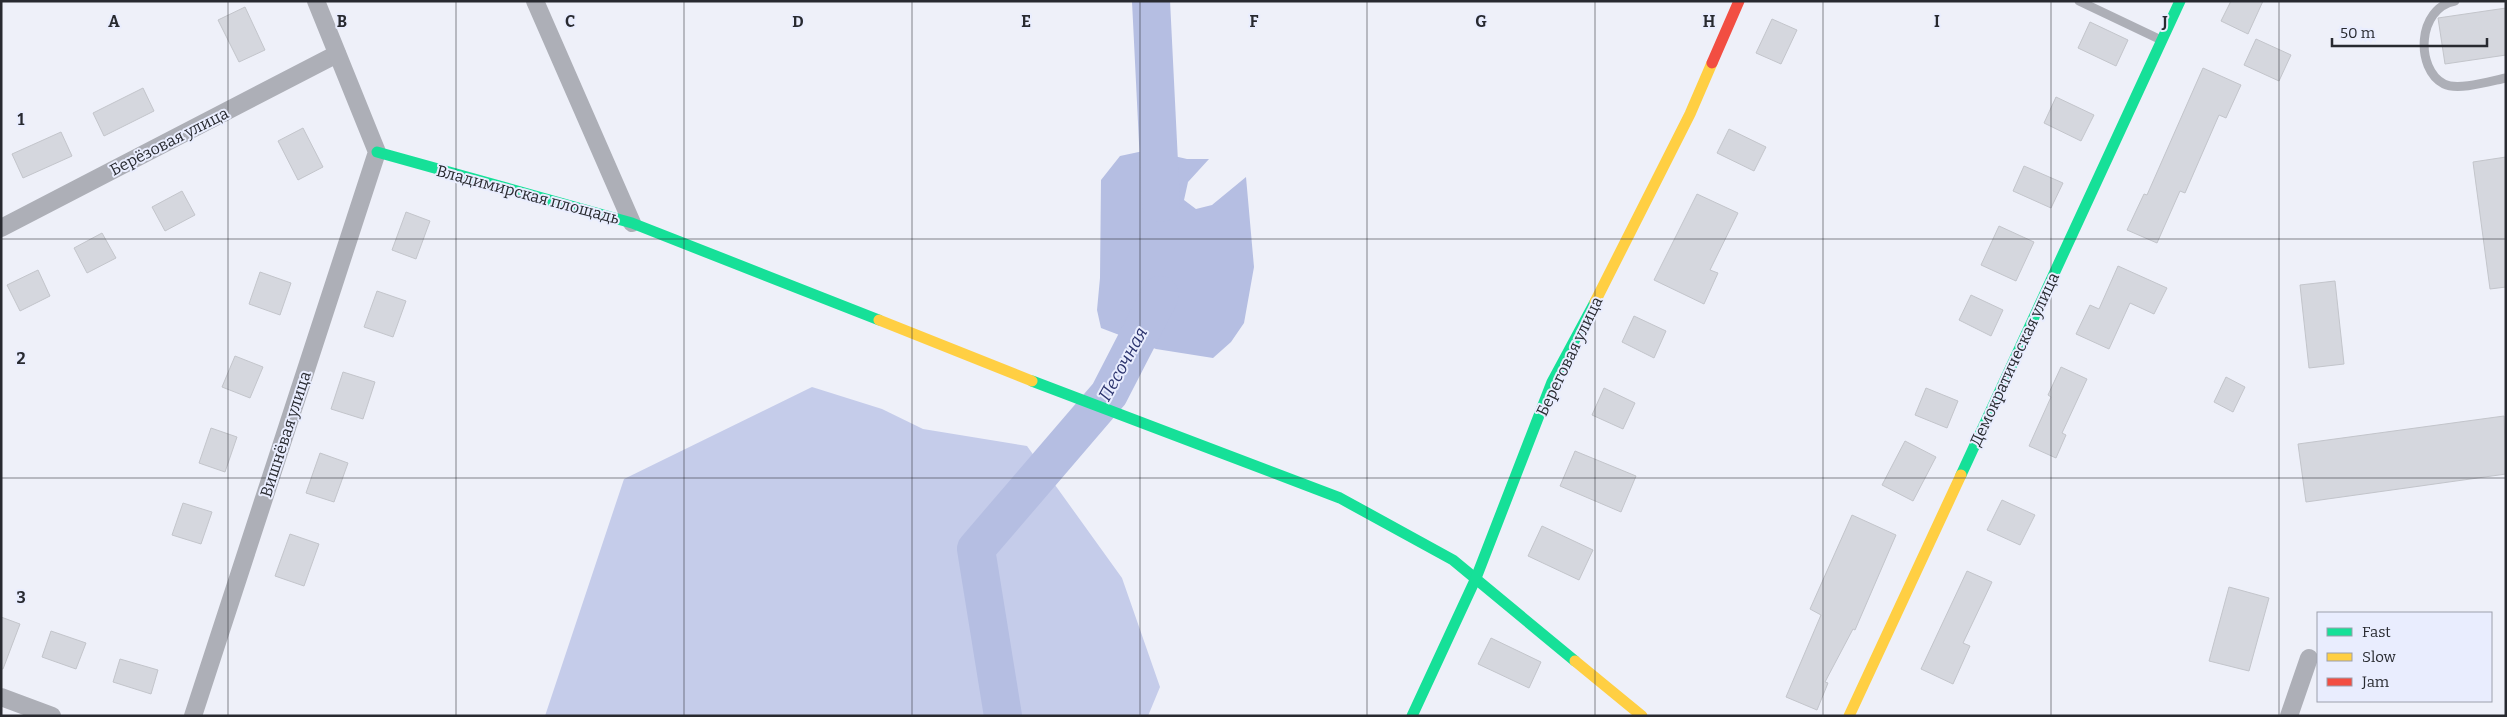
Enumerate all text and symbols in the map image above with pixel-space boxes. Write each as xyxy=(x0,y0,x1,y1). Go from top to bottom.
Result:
text: A xyxy=(108,12,120,31)
text: B xyxy=(337,12,347,31)
text: C xyxy=(565,12,575,31)
text: D xyxy=(792,12,804,31)
text: E xyxy=(1021,12,1031,31)
text: F xyxy=(1250,12,1259,31)
text: G xyxy=(1475,12,1487,31)
text: H xyxy=(1703,12,1716,31)
text: I xyxy=(1934,12,1940,31)
text: J xyxy=(2161,12,2168,31)
scale bar xyxy=(2332,15,2487,47)
text: 50 m xyxy=(2340,24,2376,42)
street label: Берёзовая улица xyxy=(107,103,232,180)
text: 1 xyxy=(18,110,25,129)
street label: Владимирская площадь xyxy=(434,161,621,228)
street label: Демократическая улица xyxy=(1966,269,2063,449)
street label: Береговая улица xyxy=(1532,293,1607,419)
water label: Песочная xyxy=(1094,323,1152,405)
text: 2 xyxy=(16,349,26,368)
street label: Вишнёвая улица xyxy=(256,369,315,499)
text: 3 xyxy=(16,588,26,607)
legend xyxy=(2317,612,2492,702)
text: Fast xyxy=(2362,623,2391,641)
text: Slow xyxy=(2362,648,2397,666)
text: Jam xyxy=(2361,673,2390,691)

